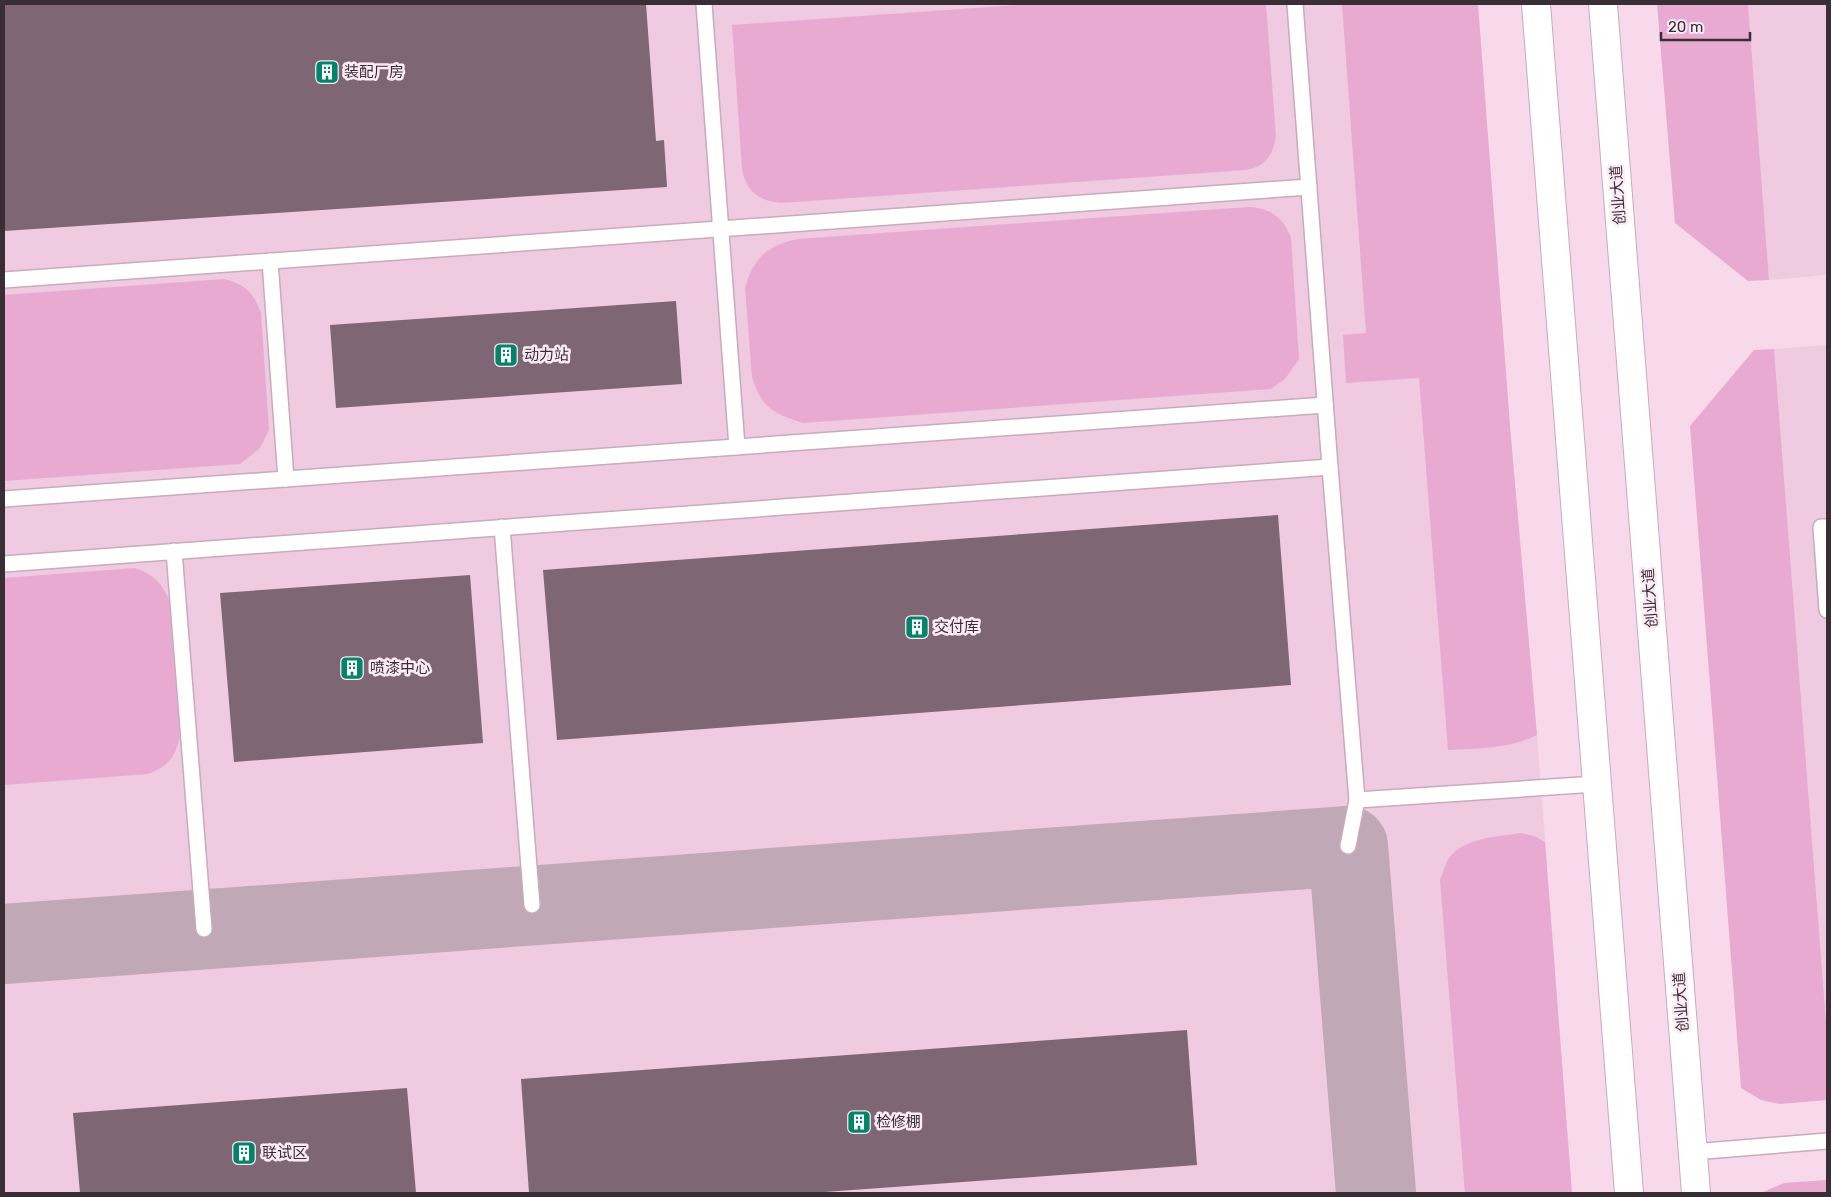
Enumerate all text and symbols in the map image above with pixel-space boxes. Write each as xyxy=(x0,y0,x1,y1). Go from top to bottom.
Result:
scale bar xyxy=(1661,10,1750,42)
text: 20 m xyxy=(1668,18,1703,36)
building icon: 装配厂房 xyxy=(314,59,340,85)
place label: 装配厂房 xyxy=(344,63,404,81)
street label: 创业大道 xyxy=(1607,164,1629,226)
building icon: 动力站 xyxy=(493,342,519,368)
place label: 动力站 xyxy=(524,346,569,364)
street label: 创业大道 xyxy=(1639,567,1661,629)
building icon: 交付库 xyxy=(904,614,930,640)
place label: 交付库 xyxy=(934,618,979,636)
building icon: 喷漆中心 xyxy=(339,655,365,681)
place label: 喷漆中心 xyxy=(370,659,430,677)
street label: 创业大道 xyxy=(1670,971,1692,1033)
building icon: 检修棚 xyxy=(846,1109,872,1135)
place label: 检修棚 xyxy=(876,1113,921,1131)
building icon: 联试区 xyxy=(231,1140,257,1166)
place label: 联试区 xyxy=(262,1144,307,1162)

